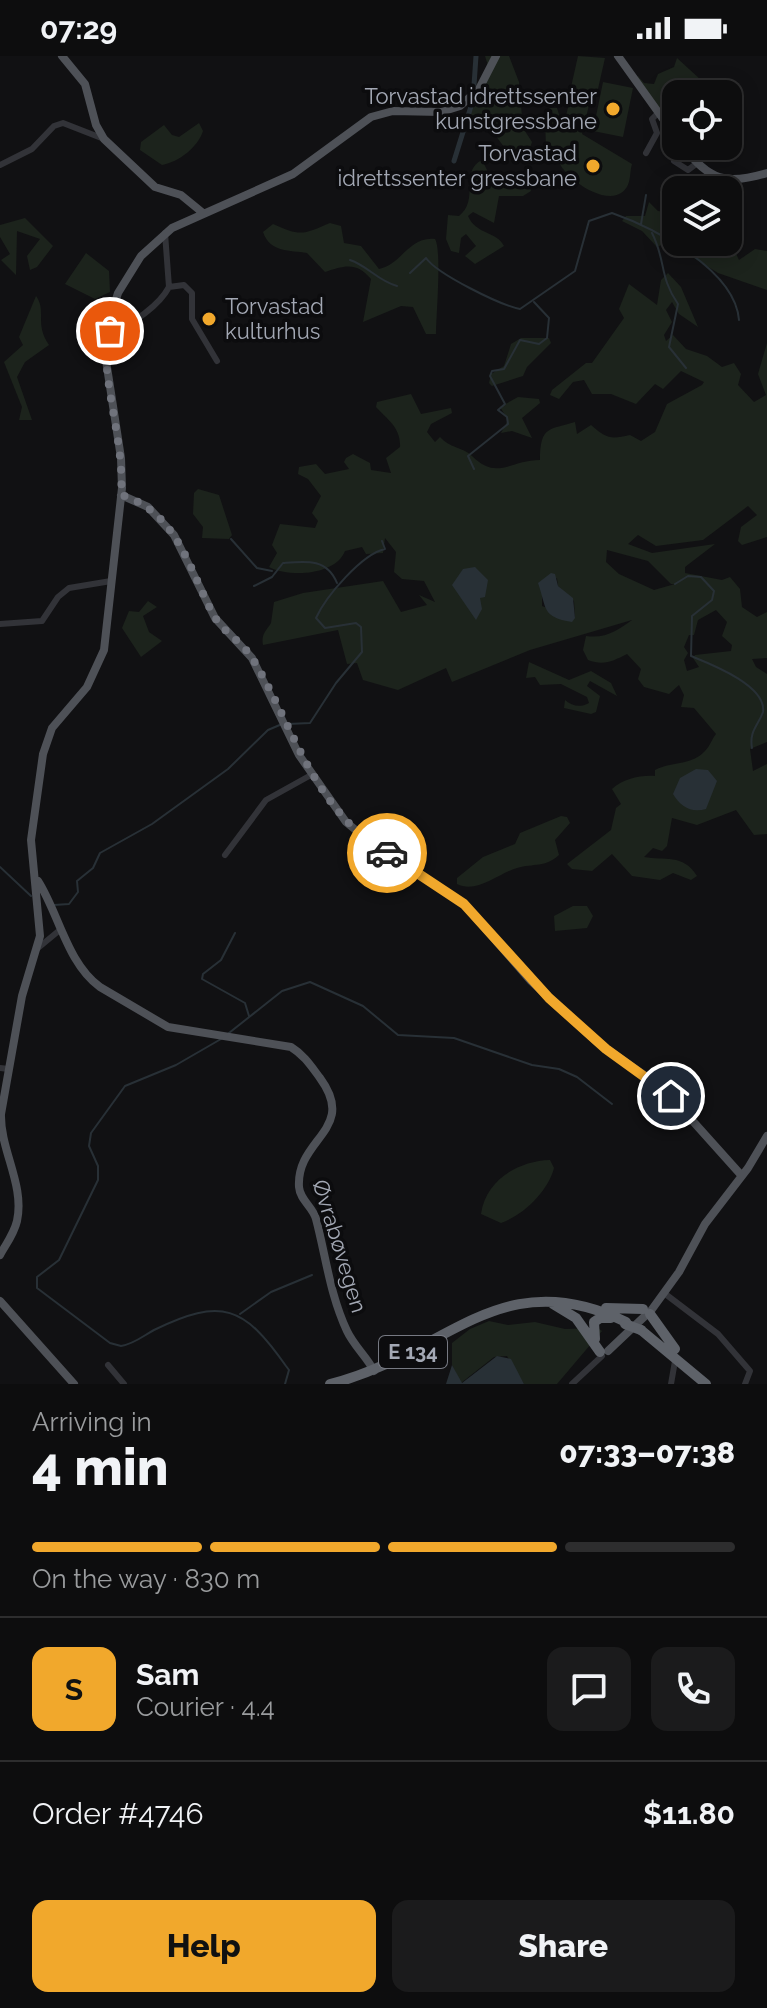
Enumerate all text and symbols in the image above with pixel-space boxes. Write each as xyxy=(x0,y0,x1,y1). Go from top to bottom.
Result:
text: 07:29 xyxy=(40,11,117,46)
map controls xyxy=(662,80,742,256)
button: locate xyxy=(662,80,742,160)
place label: Torvastad idrettssenter kunstgressbane xyxy=(364,83,597,134)
marker: Torvastad idrettssenter kunstgressbane xyxy=(604,100,622,118)
place label: Torvastad idrettssenter gressbane xyxy=(337,140,577,191)
marker: Torvastad idrettssenter gressbane xyxy=(584,157,602,175)
button: layers xyxy=(662,176,742,256)
place label: Torvastad kulturhus xyxy=(225,293,324,344)
pin xyxy=(76,297,144,365)
icon: bag xyxy=(88,309,132,353)
marker: Torvastad kulturhus xyxy=(200,310,218,328)
courier xyxy=(347,813,427,893)
icon: car xyxy=(365,831,409,875)
pin xyxy=(637,1062,705,1130)
icon: home xyxy=(649,1074,693,1118)
street label: Øvrabøvegen xyxy=(307,1176,373,1316)
road number: E 134 xyxy=(379,1336,447,1368)
text: Arriving in xyxy=(32,1407,152,1437)
text: 07:33–07:38 xyxy=(559,1435,735,1470)
text: 4 min xyxy=(32,1436,169,1497)
text: On the way · 830 m xyxy=(32,1564,260,1594)
button: chat xyxy=(547,1647,631,1731)
button: phone xyxy=(651,1647,735,1731)
text: Sam xyxy=(136,1657,199,1692)
text: S xyxy=(65,1672,83,1707)
text: Courier · 4.4 xyxy=(136,1692,275,1722)
text: Order #4746 xyxy=(32,1796,204,1831)
text: $11.80 xyxy=(643,1796,735,1831)
button: Help xyxy=(32,1900,376,1992)
button: Share xyxy=(392,1900,735,1992)

